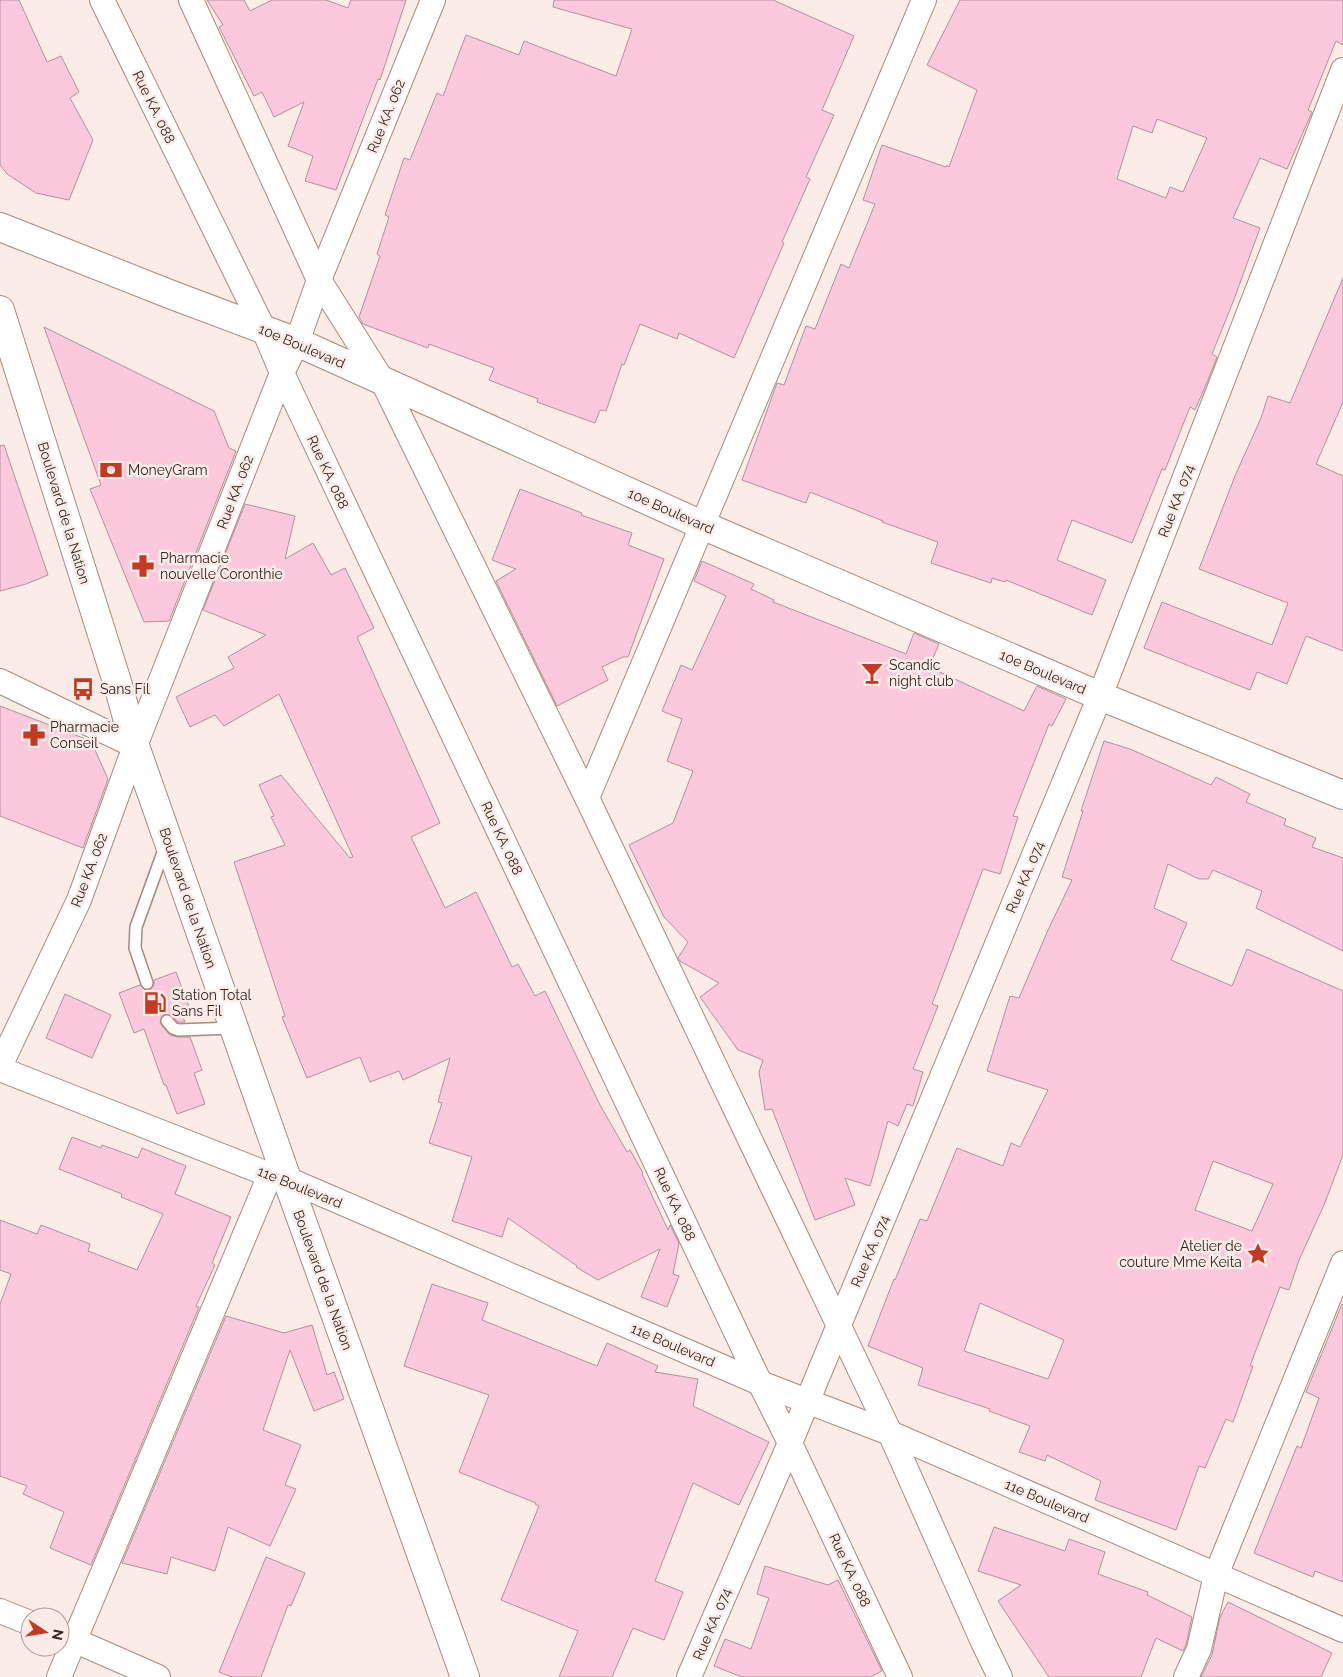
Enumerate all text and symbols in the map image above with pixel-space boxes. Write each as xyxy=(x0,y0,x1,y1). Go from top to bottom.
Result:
street label: Rue KA. 088 xyxy=(129,68,179,146)
street label: Rue KA. 062 xyxy=(364,77,408,155)
street label: 10e Boulevard xyxy=(256,321,348,371)
street label: Rue KA. 088 xyxy=(304,433,352,511)
street label: Boulevard de la Nation xyxy=(35,440,93,586)
street label: Rue KA. 062 xyxy=(214,453,256,531)
bank icon: MoneyGram xyxy=(98,457,124,483)
place label: MoneyGram xyxy=(128,462,208,478)
street label: Rue KA. 074 xyxy=(1155,462,1197,540)
street label: 10e Boulevard xyxy=(626,485,716,537)
place label: Pharmacie nouvelle Coronthie xyxy=(160,550,283,582)
pharmacy icon: Pharmacie nouvelle Coronthie xyxy=(130,553,156,579)
street label: 10e Boulevard xyxy=(997,647,1089,697)
place label: Scandic night club xyxy=(889,657,954,689)
bar icon: Scandic night club xyxy=(859,660,885,686)
bus stop icon: Sans Fil xyxy=(70,676,96,702)
place label: Sans Fil xyxy=(100,681,150,697)
place label: Pharmacie Conseil xyxy=(50,719,119,751)
pharmacy icon: Pharmacie Conseil xyxy=(21,722,47,748)
street label: Rue KA. 088 xyxy=(478,799,526,877)
street label: Boulevard de la Nation xyxy=(156,826,220,970)
street label: Rue KA. 062 xyxy=(68,831,110,909)
street label: Rue KA. 074 xyxy=(1003,838,1047,915)
place label: Station Total Sans Fil xyxy=(172,987,252,1019)
fuel station icon: Station Total Sans Fil xyxy=(142,990,168,1016)
street label: 11e Boulevard xyxy=(255,1163,345,1211)
street label: Rue KA. 088 xyxy=(651,1165,699,1243)
street label: Boulevard de la Nation xyxy=(290,1208,356,1352)
street label: Rue KA. 074 xyxy=(848,1212,892,1289)
place label: Atelier de couture Mme Keita xyxy=(1119,1238,1242,1270)
place icon: Atelier de couture Mme Keita xyxy=(1245,1241,1271,1267)
street label: 11e Boulevard xyxy=(628,1320,718,1370)
street label: 11e Boulevard xyxy=(1002,1476,1092,1526)
street label: Rue KA. 088 xyxy=(826,1531,874,1609)
street label: Rue KA. 074 xyxy=(690,1585,734,1662)
north arrow xyxy=(20,1607,70,1657)
text: N xyxy=(49,1628,67,1642)

